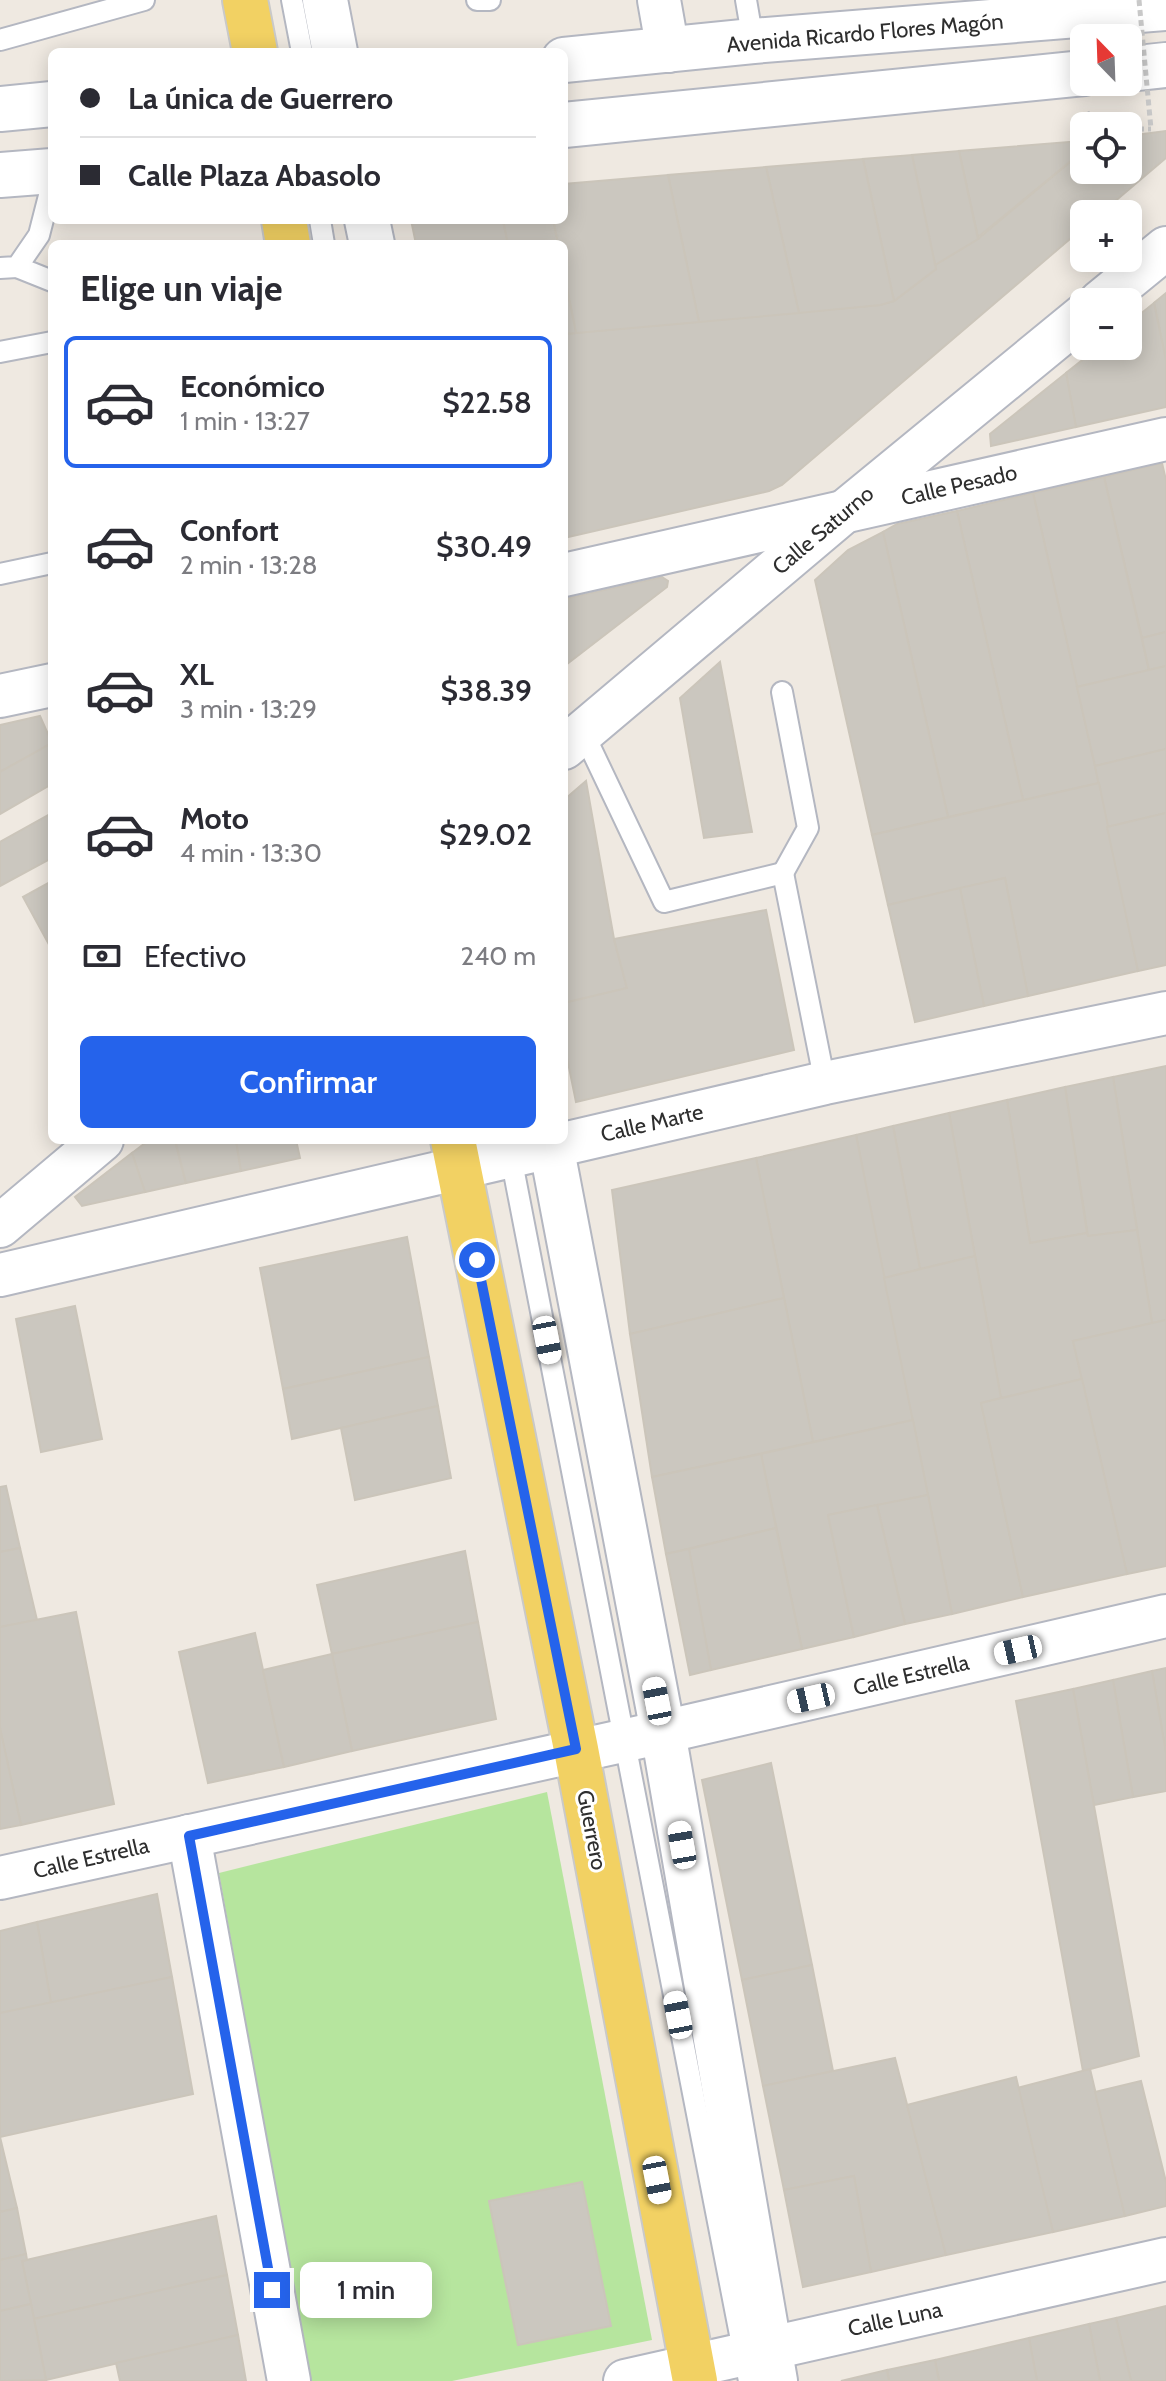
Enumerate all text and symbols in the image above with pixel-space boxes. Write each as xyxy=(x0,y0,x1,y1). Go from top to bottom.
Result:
street label: Avenida Ricardo Flores Magón xyxy=(725,7,1005,59)
north arrow xyxy=(1070,24,1142,96)
map controls xyxy=(1070,24,1142,360)
text: La única de Guerrero xyxy=(128,80,393,117)
button: locate xyxy=(1070,112,1142,184)
text: Calle Plaza Abasolo xyxy=(128,157,381,194)
button: + xyxy=(1070,200,1142,272)
text: Elige un viaje xyxy=(80,266,283,310)
button: − xyxy=(1070,288,1142,360)
icon: car xyxy=(84,366,156,438)
text: Económico xyxy=(180,368,325,405)
text: $22.58 xyxy=(442,384,532,421)
text: 1 min · 13:27 xyxy=(180,405,310,437)
street label: Calle Pesado xyxy=(898,459,1020,511)
street label: Calle Saturno xyxy=(767,480,879,580)
icon: car xyxy=(84,510,156,582)
text: Confort xyxy=(180,512,279,549)
text: $30.49 xyxy=(436,528,532,565)
text: 2 min · 13:28 xyxy=(180,549,318,581)
icon: car xyxy=(84,654,156,726)
text: XL xyxy=(180,656,214,693)
text: $38.39 xyxy=(441,672,532,709)
text: 3 min · 13:29 xyxy=(180,693,317,725)
icon: car xyxy=(84,798,156,870)
text: Moto xyxy=(180,800,249,837)
text: $29.02 xyxy=(439,816,532,853)
text: 4 min · 13:30 xyxy=(180,837,322,869)
icon: cash xyxy=(80,934,124,978)
text: Efectivo xyxy=(144,938,246,975)
text: 240 m xyxy=(461,940,536,972)
button: Confirmar xyxy=(80,1036,536,1128)
street label: Calle Marte xyxy=(598,1098,706,1148)
route start xyxy=(459,1242,495,1278)
car xyxy=(531,1314,563,1366)
car xyxy=(992,1633,1044,1667)
street label: Calle Estrella xyxy=(850,1648,972,1701)
car xyxy=(641,1675,673,1727)
car xyxy=(785,1681,837,1715)
street label: Guerrero xyxy=(571,1788,613,1872)
car xyxy=(666,1819,698,1871)
street label: Calle Estrella xyxy=(30,1831,152,1884)
car xyxy=(662,1989,694,2041)
car xyxy=(641,2154,673,2206)
callout: 1 min xyxy=(300,2262,432,2318)
route end xyxy=(254,2272,290,2308)
text: 1 min xyxy=(337,2274,395,2306)
street label: Calle Luna xyxy=(845,2296,945,2342)

